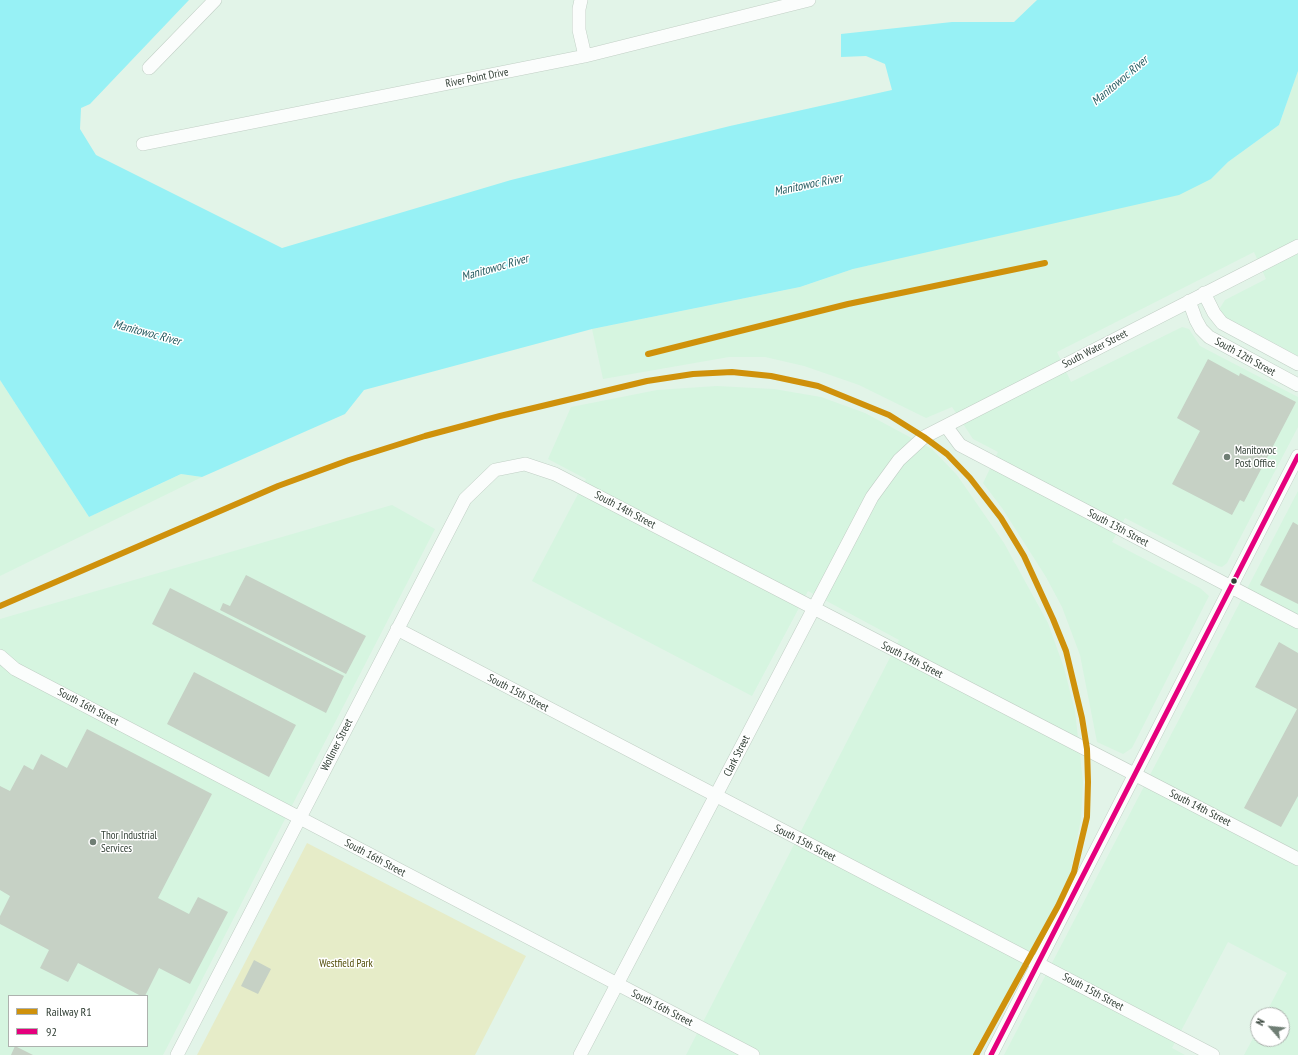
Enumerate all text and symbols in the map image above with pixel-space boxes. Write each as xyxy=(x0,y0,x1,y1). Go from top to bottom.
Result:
water label: Manitowoc River xyxy=(1089,53,1151,109)
street label: River Point Drive xyxy=(444,65,510,91)
water label: Manitowoc River xyxy=(773,171,843,199)
water label: Manitowoc River xyxy=(460,252,530,284)
water label: Manitowoc River xyxy=(112,317,182,349)
street label: South Water Street xyxy=(1060,327,1130,371)
street label: South 12th Street xyxy=(1212,335,1278,379)
place label: Manitowoc Post Office xyxy=(1235,444,1276,470)
marker: Manitowoc Post Office xyxy=(1222,452,1232,462)
street label: South 14th Street xyxy=(592,488,658,532)
street label: South 13th Street xyxy=(1085,506,1151,550)
unlabelled marker xyxy=(1229,576,1239,586)
street label: South 14th Street xyxy=(879,639,945,681)
street label: South 15th Street xyxy=(485,671,551,715)
street label: South 16th Street xyxy=(55,685,121,729)
street label: Wollmer Street xyxy=(318,717,356,773)
street label: Clark Street xyxy=(721,733,753,779)
street label: South 14th Street xyxy=(1167,787,1233,829)
street label: South 15th Street xyxy=(772,822,838,864)
place label: Thor Industrial Services xyxy=(101,829,157,855)
street label: South 16th Street xyxy=(342,836,408,880)
marker: Thor Industrial Services xyxy=(88,837,98,847)
park label: Westfield Park xyxy=(319,957,373,971)
street label: South 15th Street xyxy=(1060,970,1126,1014)
street label: South 16th Street xyxy=(629,987,695,1029)
legend xyxy=(8,995,148,1047)
text: Railway R1 xyxy=(46,1004,92,1019)
north arrow xyxy=(1250,1007,1290,1047)
text: N xyxy=(1253,1016,1268,1028)
text: 92 xyxy=(46,1024,57,1039)

